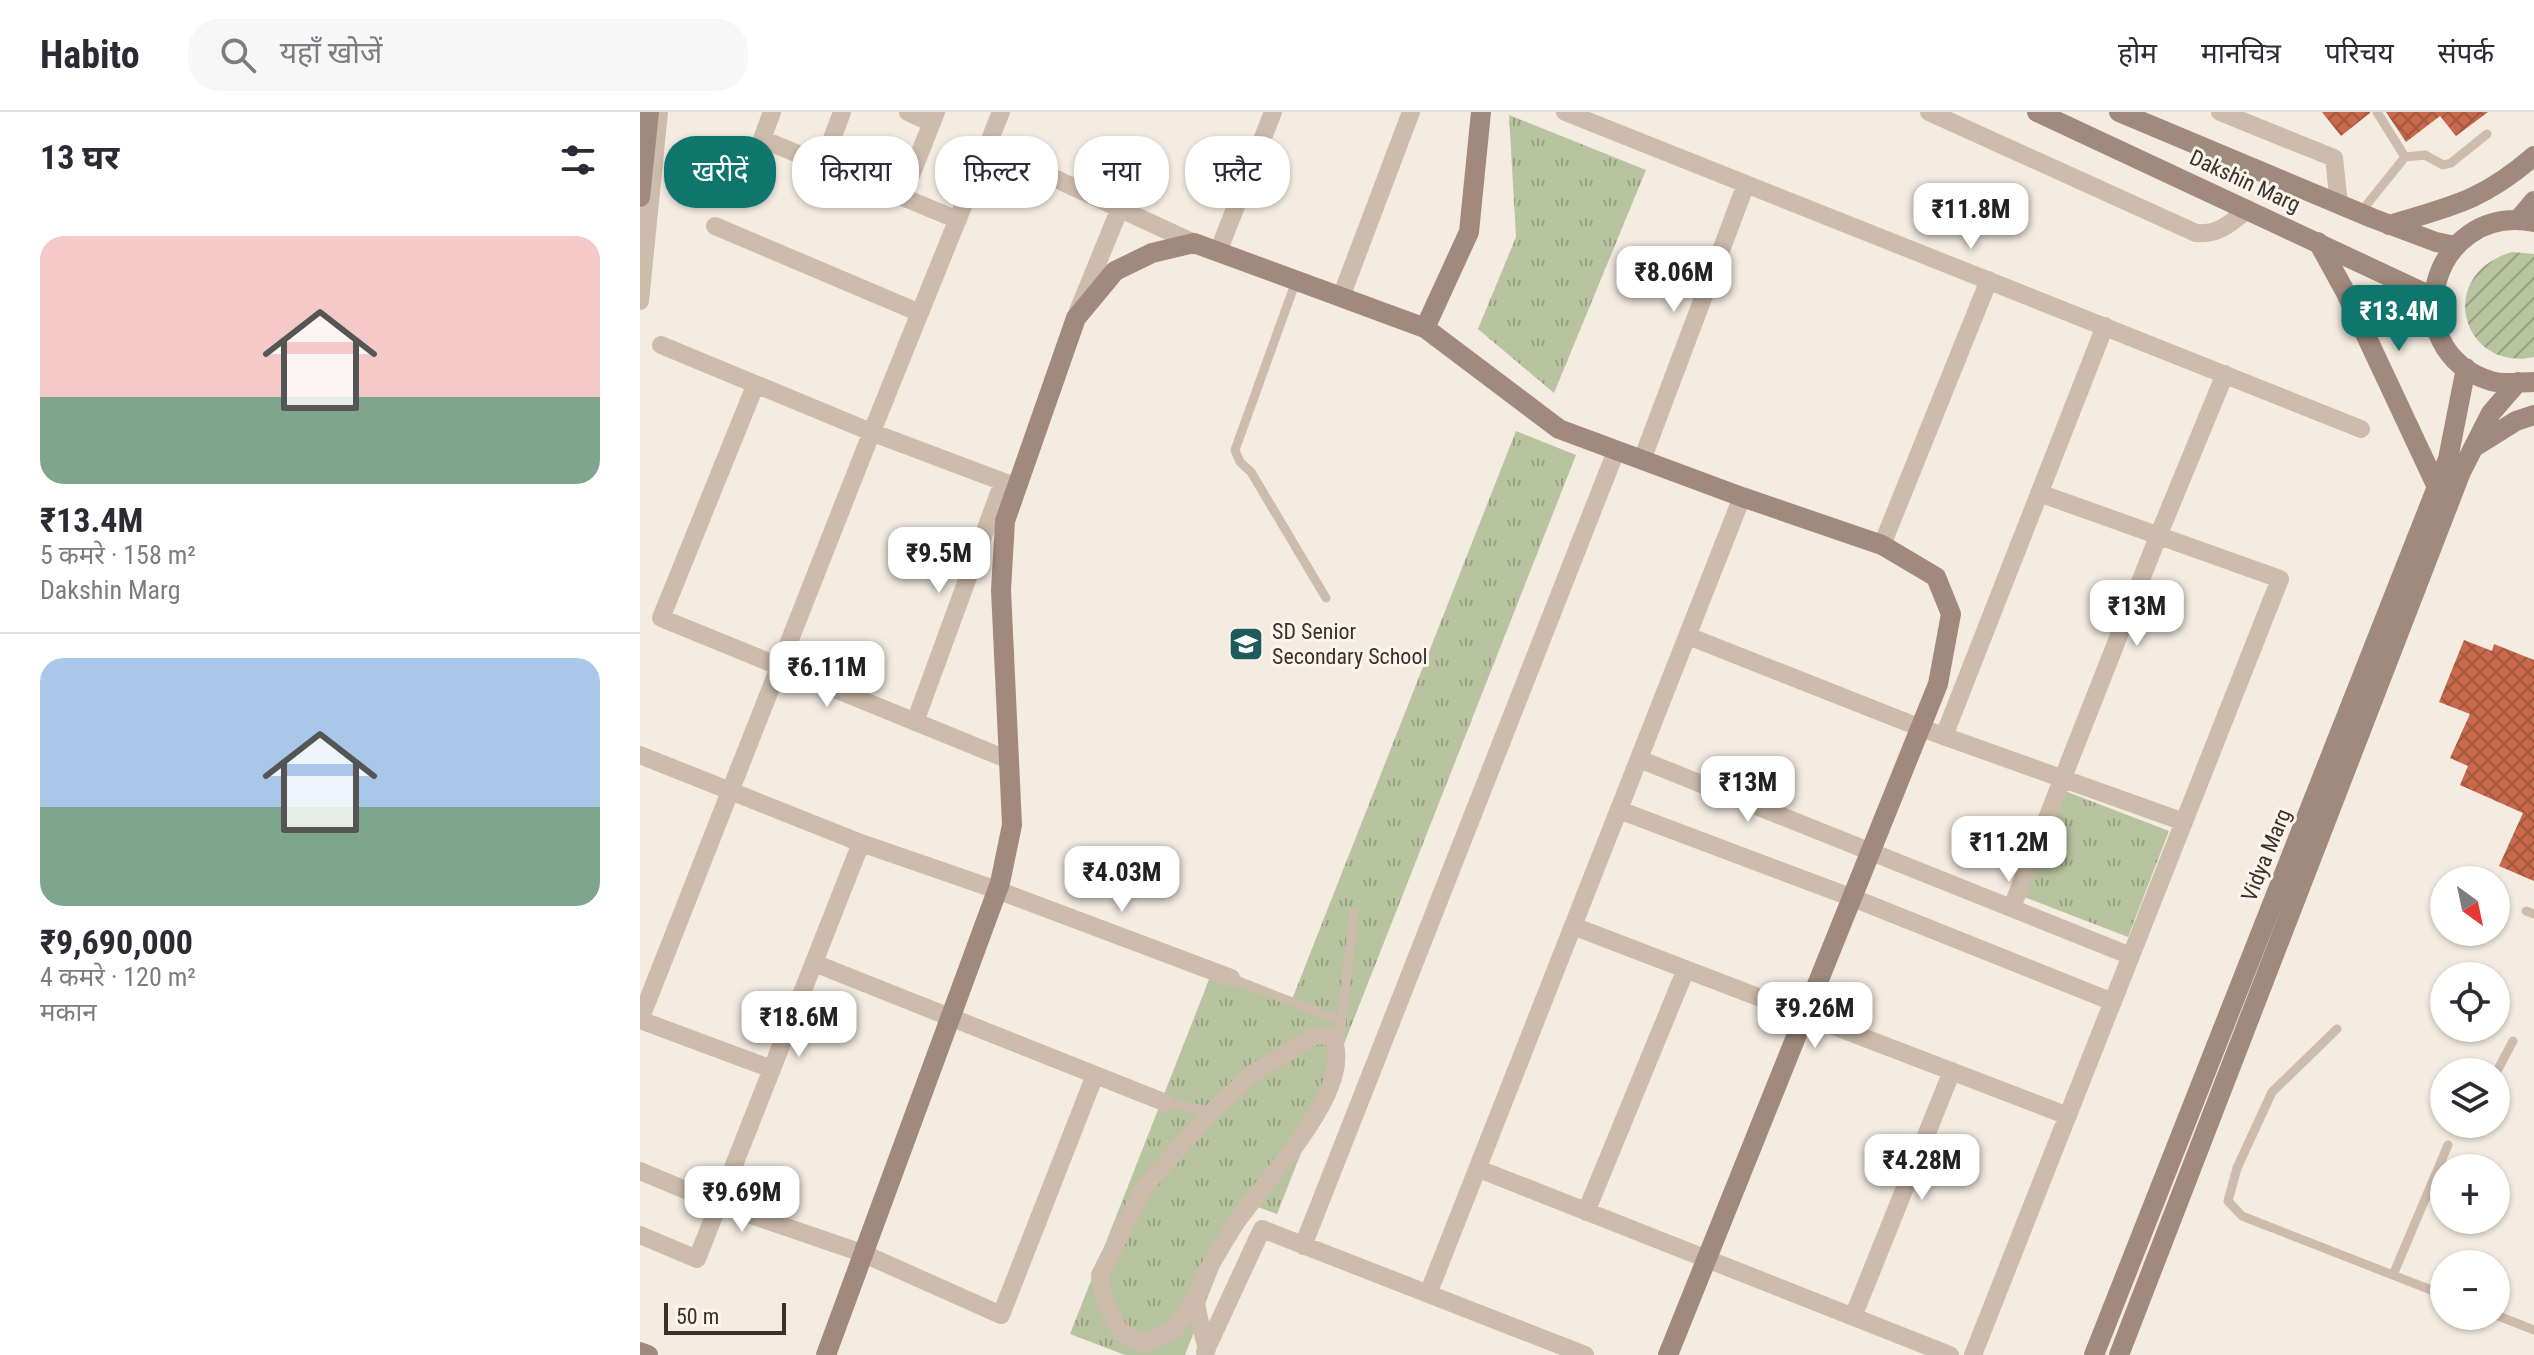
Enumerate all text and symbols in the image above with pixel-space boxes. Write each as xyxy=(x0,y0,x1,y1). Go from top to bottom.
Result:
search box xyxy=(188,19,748,91)
text: Habito xyxy=(40,33,140,77)
icon: search xyxy=(216,33,260,77)
text: यहाँ खोजें xyxy=(280,35,382,70)
text: होम xyxy=(2118,37,2157,70)
text: मानचित्र xyxy=(2201,37,2281,70)
text: परिचय xyxy=(2325,37,2394,70)
text: संपर्क xyxy=(2438,37,2494,70)
chip: खरीदें xyxy=(664,136,776,208)
chip: किराया xyxy=(792,136,919,208)
chip: फ़िल्टर xyxy=(935,136,1058,208)
chip: नया xyxy=(1074,136,1169,208)
chip: फ़्लैट xyxy=(1185,136,1290,208)
text: 13 घर xyxy=(40,137,119,177)
icon: filters xyxy=(556,138,600,182)
street label: Dakshin Marg xyxy=(2186,145,2304,217)
pin: ₹11.8M xyxy=(1906,183,2036,251)
text: ₹11.8M xyxy=(1932,194,2011,224)
pin: ₹8.06M xyxy=(1609,246,1739,314)
text: ₹8.06M xyxy=(1635,257,1714,287)
pin: ₹13.4M xyxy=(2334,285,2464,353)
icon: home xyxy=(248,288,392,432)
text: ₹13.4M xyxy=(2360,296,2439,326)
text: ₹13.4M xyxy=(40,500,143,540)
pin: ₹9.5M xyxy=(883,527,995,595)
text: ₹9.5M xyxy=(906,538,972,568)
text: 5 कमरे · 158 m² xyxy=(40,540,196,570)
text: Dakshin Marg xyxy=(40,575,181,605)
pin: ₹13M xyxy=(2090,580,2184,648)
text: ₹13M xyxy=(2108,591,2166,621)
place label: SD Senior Secondary School xyxy=(1272,619,1427,669)
school or university icon: SD Senior Secondary School xyxy=(1227,625,1265,663)
pin: ₹6.11M xyxy=(762,641,892,709)
text: ₹6.11M xyxy=(788,652,867,682)
icon: home xyxy=(248,710,392,854)
pin: ₹13M xyxy=(1701,756,1795,824)
text: ₹13M xyxy=(1719,767,1777,797)
street label: Vidya Marg xyxy=(2236,805,2296,905)
pin: ₹11.2M xyxy=(1944,816,2074,884)
text: ₹11.2M xyxy=(1970,827,2049,857)
pin: ₹4.03M xyxy=(1057,846,1187,914)
text: ₹4.03M xyxy=(1083,857,1162,887)
north arrow xyxy=(2430,866,2510,946)
map controls xyxy=(2430,866,2510,1330)
text: ₹9,690,000 xyxy=(40,922,193,962)
text: 4 कमरे · 120 m² xyxy=(40,962,196,992)
button: locate xyxy=(2430,962,2510,1042)
pin: ₹9.26M xyxy=(1750,982,1880,1050)
pin: ₹18.6M xyxy=(734,991,864,1059)
text: ₹9.26M xyxy=(1776,993,1855,1023)
text: मकान xyxy=(40,997,97,1027)
text: ₹18.6M xyxy=(760,1002,839,1032)
button: layers xyxy=(2430,1058,2510,1138)
pin: ₹4.28M xyxy=(1857,1134,1987,1202)
text: ₹4.28M xyxy=(1883,1145,1962,1175)
button: + xyxy=(2430,1154,2510,1234)
pin: ₹9.69M xyxy=(677,1166,807,1234)
text: ₹9.69M xyxy=(703,1177,782,1207)
button: − xyxy=(2430,1250,2510,1330)
scale bar xyxy=(664,1299,786,1335)
text: 50 m xyxy=(676,1304,719,1329)

